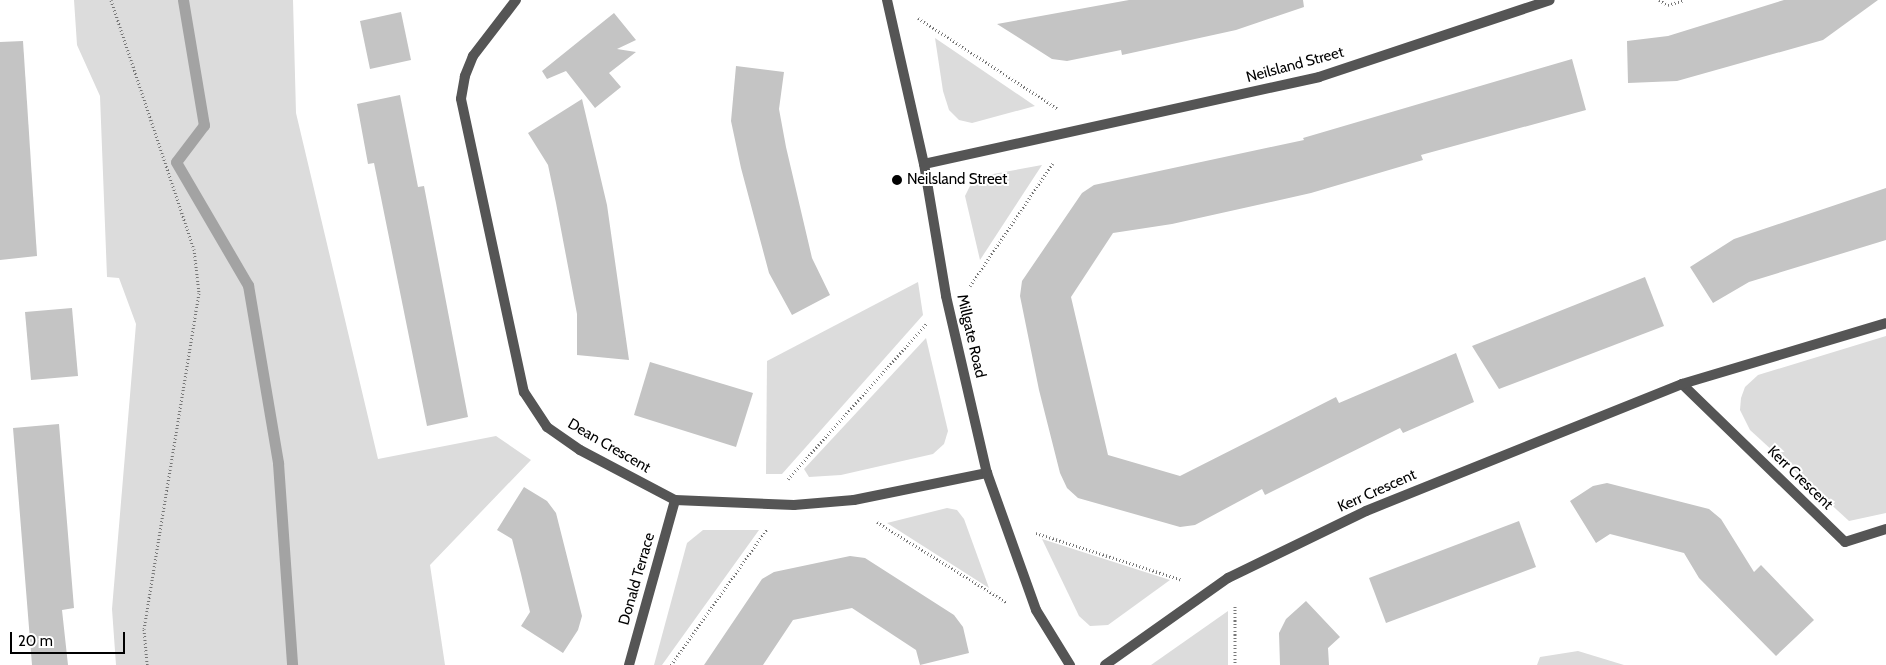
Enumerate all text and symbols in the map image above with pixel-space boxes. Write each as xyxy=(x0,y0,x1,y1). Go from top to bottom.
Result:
street label: Neilsland Street xyxy=(1244,43,1346,87)
place label: Neilsland Street xyxy=(907,171,1007,189)
marker: Neilsland Street xyxy=(891,174,903,186)
street label: Millgate Road xyxy=(953,292,989,380)
street label: Dean Crescent xyxy=(564,415,654,477)
street label: Kerr Crescent xyxy=(1764,442,1836,514)
street label: Kerr Crescent xyxy=(1335,466,1419,516)
street label: Donald Terrace xyxy=(615,531,659,627)
scale bar xyxy=(12,622,128,654)
text: 20 m xyxy=(18,632,53,650)

